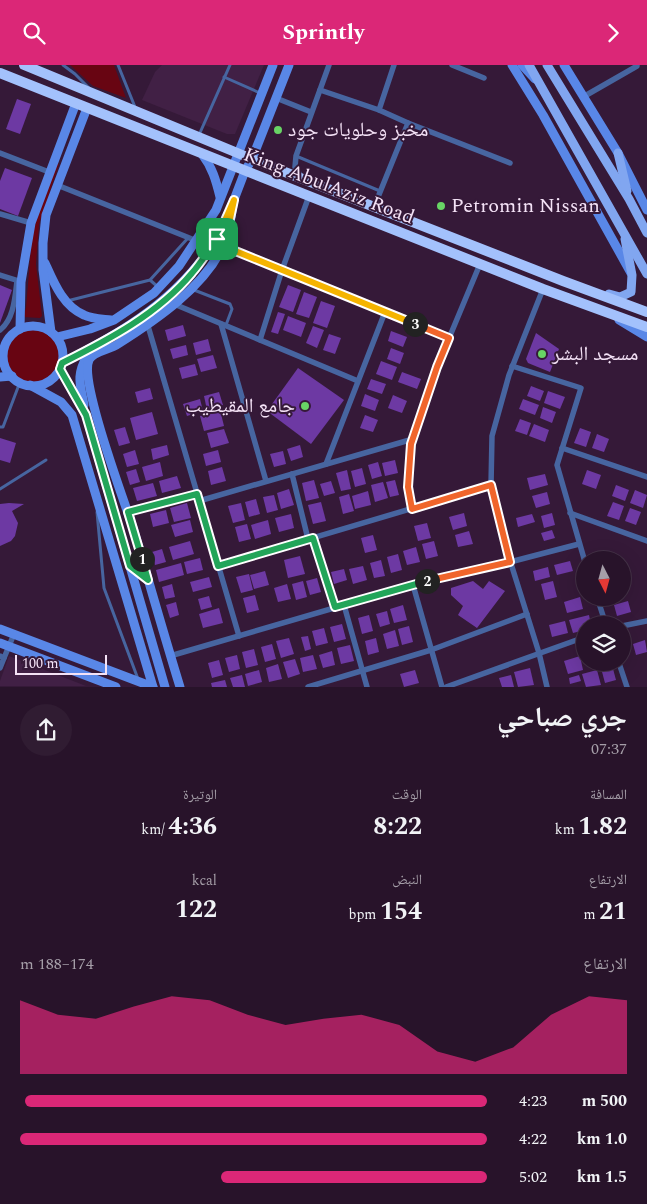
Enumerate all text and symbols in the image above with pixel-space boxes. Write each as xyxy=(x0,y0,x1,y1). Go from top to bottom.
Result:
text: Sprintly xyxy=(283,16,364,49)
icon: search xyxy=(20,19,48,47)
icon: forward xyxy=(599,19,627,47)
place label: مخبز وحلويات جود xyxy=(288,115,428,145)
marker: مخبز وحلويات جود xyxy=(272,124,284,136)
street label: King AbulAziz Road xyxy=(239,140,419,232)
place label: Petromin Nissan xyxy=(451,191,600,221)
marker: Petromin Nissan xyxy=(435,200,447,212)
pin xyxy=(196,218,238,260)
icon: arrive xyxy=(203,225,231,253)
pin: 3 xyxy=(402,311,428,337)
text: 3 xyxy=(412,314,419,335)
place label: مسجد البشر xyxy=(551,339,638,369)
marker: مسجد البشر xyxy=(536,348,548,360)
place label: جامع المقيطيب xyxy=(185,391,295,421)
marker: جامع المقيطيب xyxy=(299,400,311,412)
pin: 1 xyxy=(130,547,154,571)
text: 1 xyxy=(139,549,146,570)
north arrow xyxy=(576,551,631,606)
map controls xyxy=(576,551,631,671)
pin: 2 xyxy=(414,569,440,593)
text: 2 xyxy=(424,571,431,592)
button: layers xyxy=(576,616,631,671)
scale bar xyxy=(15,651,108,675)
text: 100 m xyxy=(22,653,59,674)
text: جري صباحي xyxy=(497,696,627,739)
button: share xyxy=(20,704,72,756)
text: 07:37 xyxy=(591,737,627,761)
text: الوتيرة xyxy=(183,784,217,805)
text: الوقت xyxy=(392,784,422,805)
text: المسافة xyxy=(590,784,627,805)
text: 4:36 xyxy=(168,808,217,846)
text: 8:22 xyxy=(373,808,422,846)
text: 1.82 xyxy=(578,808,627,846)
text: /km xyxy=(141,819,168,840)
text: km xyxy=(555,819,578,840)
text: النبض xyxy=(392,869,422,890)
text: الارتفاع xyxy=(589,869,627,890)
text: kcal xyxy=(192,870,217,891)
text: 122 xyxy=(175,891,217,929)
text: 154 xyxy=(380,893,422,931)
text: 21 xyxy=(599,893,627,931)
text: bpm xyxy=(349,904,380,925)
text: m xyxy=(583,904,599,925)
text: 174–188 m xyxy=(20,952,94,976)
text: الارتفاع xyxy=(583,952,627,976)
text: 4:23 xyxy=(519,1089,547,1113)
text: 500 m xyxy=(582,1089,627,1113)
text: 4:22 xyxy=(519,1127,547,1151)
text: 1.0 km xyxy=(577,1127,627,1151)
text: 5:02 xyxy=(519,1165,547,1189)
text: 1.5 km xyxy=(577,1165,627,1189)

